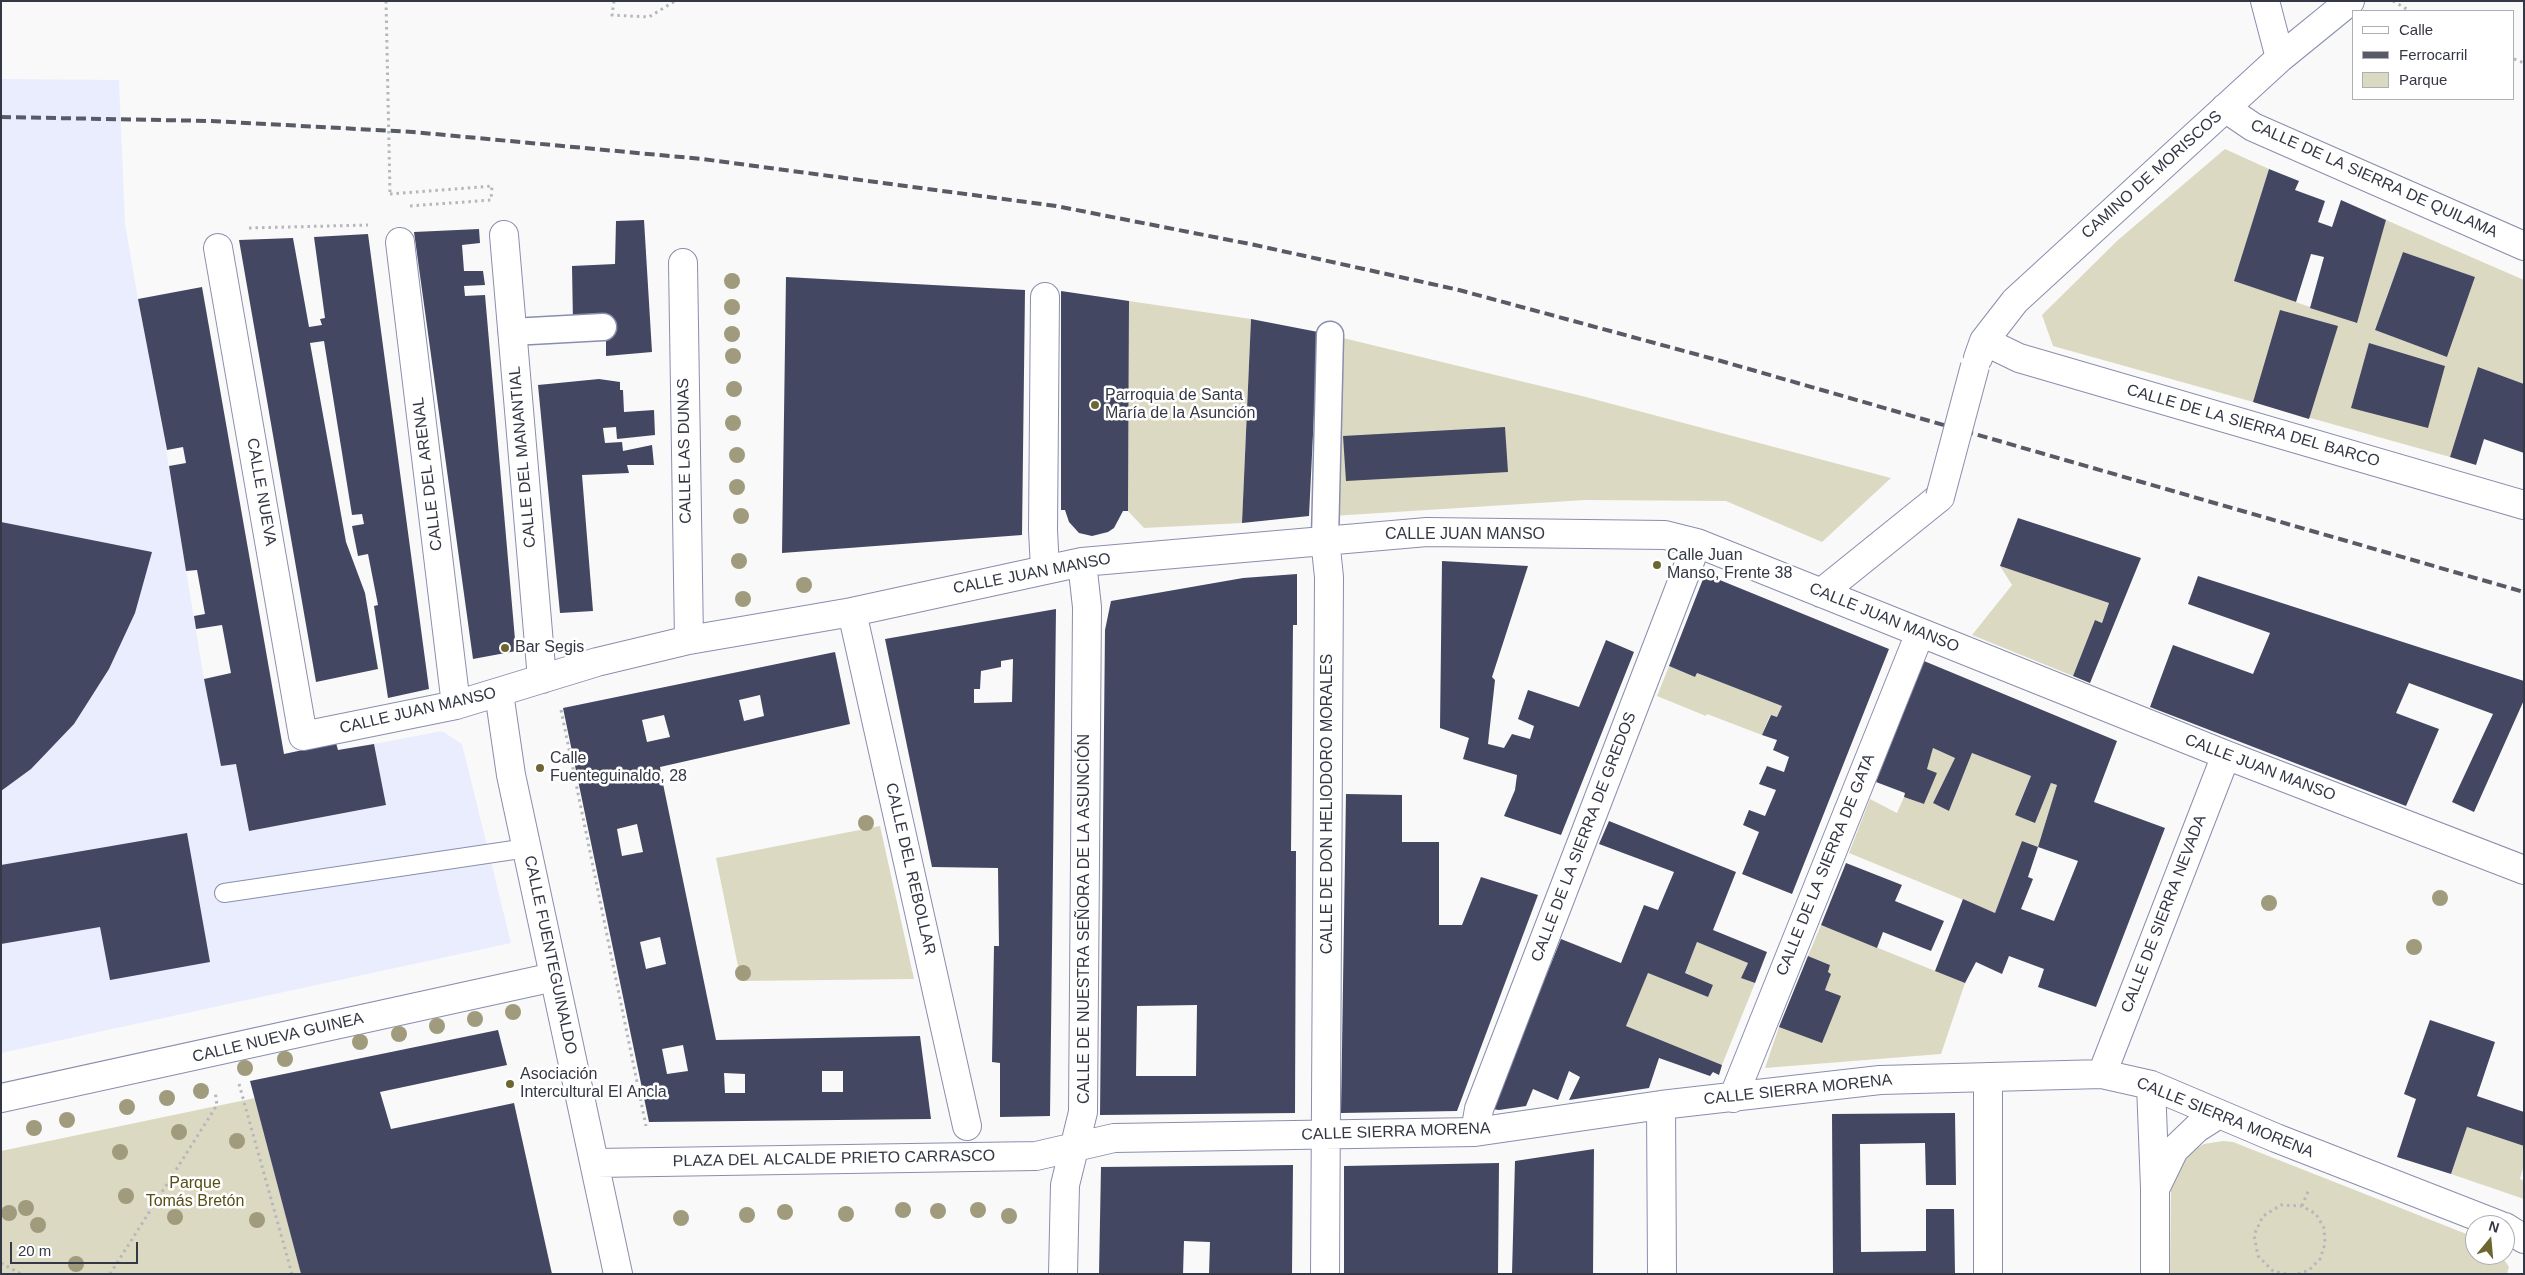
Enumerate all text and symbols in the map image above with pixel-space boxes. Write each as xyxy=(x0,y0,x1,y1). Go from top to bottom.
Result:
legend xyxy=(2352,10,2515,100)
text: Calle xyxy=(2399,21,2433,38)
text: Ferrocarril xyxy=(2399,46,2467,63)
text: Parque xyxy=(2399,71,2447,88)
street label: CAMINO DE MORISCOS xyxy=(2078,107,2226,243)
street label: CALLE DE LA SIERRA DE QUILAMA xyxy=(2247,116,2501,242)
street label: CALLE DEL MANANTIAL xyxy=(505,365,541,549)
street label: CALLE LAS DUNAS xyxy=(674,378,696,524)
street label: CALLE DE LA SIERRA DEL BARCO xyxy=(2124,381,2382,471)
place label: Parroquia de Santa María de la Asunción xyxy=(1105,386,1255,424)
street label: CALLE DEL ARENAL xyxy=(409,396,447,552)
marker: Parroquia de Santa María de la Asunción xyxy=(1089,399,1101,411)
street label: CALLE NUEVA xyxy=(242,437,280,547)
street label: CALLE JUAN MANSO xyxy=(1385,525,1545,545)
place label: Calle Juan Manso, Frente 38 xyxy=(1667,546,1792,584)
street label: CALLE JUAN MANSO xyxy=(952,549,1112,599)
marker: Calle Juan Manso, Frente 38 xyxy=(1651,559,1663,571)
street label: CALLE JUAN MANSO xyxy=(1806,579,1962,657)
place label: Bar Segis xyxy=(515,638,584,658)
marker: Bar Segis xyxy=(499,642,511,654)
street label: CALLE DE DON HELIODORO MORALES xyxy=(1318,654,1338,954)
street label: CALLE JUAN MANSO xyxy=(338,684,498,738)
street label: CALLE DE LA SIERRA DE GREDOS xyxy=(1527,709,1641,965)
street label: CALLE JUAN MANSO xyxy=(2182,730,2338,806)
street label: CALLE DE NUESTRA SEÑORA DE LA ASUNCIÓN xyxy=(1075,734,1095,1104)
place label: Calle Fuenteguinaldo, 28 xyxy=(550,749,687,787)
street label: CALLE DE LA SIERRA DE GATA xyxy=(1773,751,1879,979)
marker: Calle Fuenteguinaldo, 28 xyxy=(534,762,546,774)
street label: CALLE DEL REBOLLAR xyxy=(881,781,939,957)
street label: CALLE DE SIERRA NEVADA xyxy=(2117,812,2211,1016)
street label: CALLE FUENTEGUINALDO xyxy=(520,854,580,1056)
street label: CALLE NUEVA GUINEA xyxy=(191,1009,365,1067)
place label: Asociación Intercultural El Ancla xyxy=(520,1065,667,1103)
street label: CALLE SIERRA MORENA xyxy=(1703,1071,1893,1109)
street label: CALLE SIERRA MORENA xyxy=(2134,1074,2316,1162)
marker: Asociación Intercultural El Ancla xyxy=(504,1078,516,1090)
street label: CALLE SIERRA MORENA xyxy=(1301,1119,1491,1145)
street label: PLAZA DEL ALCALDE PRIETO CARRASCO xyxy=(673,1147,995,1171)
park label: Parque Tomás Bretón xyxy=(146,1174,244,1212)
north arrow xyxy=(2465,1215,2515,1265)
text: N xyxy=(2487,1217,2501,1236)
scale bar xyxy=(12,1232,140,1264)
text: 20 m xyxy=(18,1242,51,1259)

